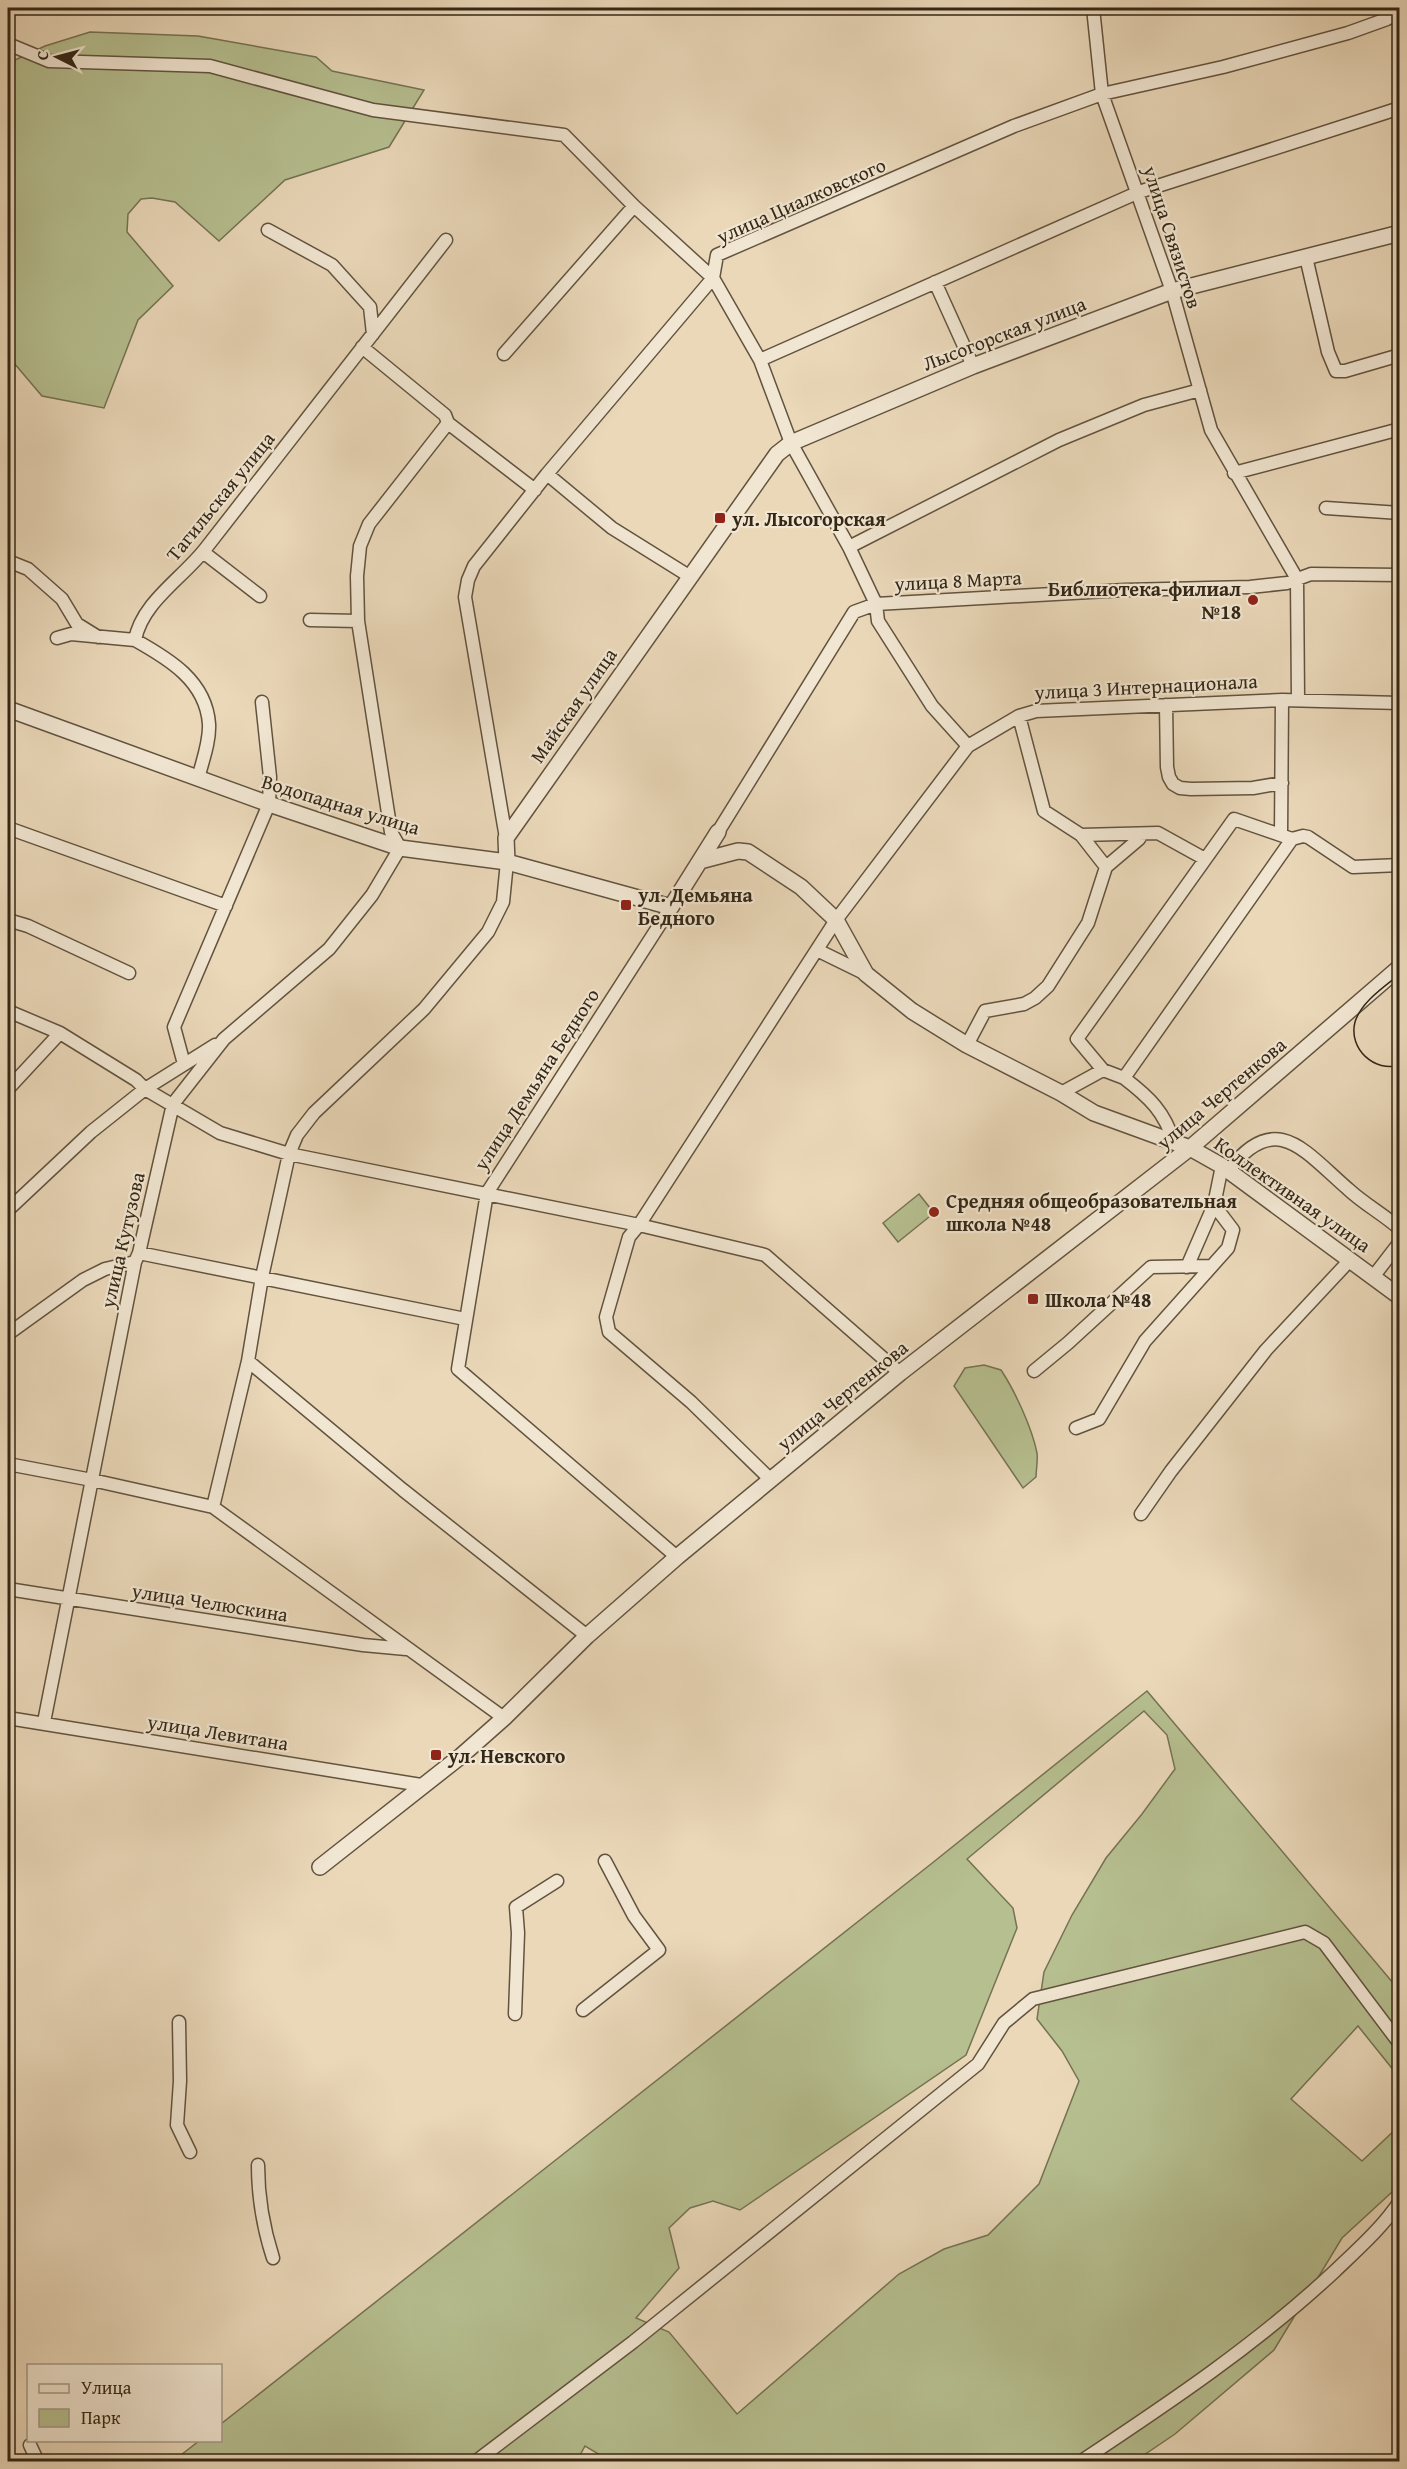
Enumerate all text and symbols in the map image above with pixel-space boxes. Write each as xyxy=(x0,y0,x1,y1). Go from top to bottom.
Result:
north arrow xyxy=(27,27,87,87)
text: С xyxy=(30,50,54,61)
street label: улица Циалковского xyxy=(711,150,890,251)
street label: улица Связистов xyxy=(1136,161,1210,312)
street label: Лысогорская улица xyxy=(918,288,1090,377)
street label: Тагильская улица xyxy=(159,425,282,567)
place label: ул. Лысогорская xyxy=(731,504,886,533)
marker: ул. Лысогорская xyxy=(713,511,727,525)
street label: улица 8 Марта xyxy=(893,562,1023,598)
place label: Библиотека-филиал №18 xyxy=(1048,574,1241,626)
marker: Библиотека-филиал №18 xyxy=(1246,593,1260,607)
street label: Майская улица xyxy=(523,641,624,768)
street label: улица 3 Интернационала xyxy=(1033,666,1259,706)
street label: Водопадная улица xyxy=(258,766,424,842)
place label: ул. Демьяна Бедного xyxy=(637,880,753,932)
marker: ул. Демьяна Бедного xyxy=(619,898,633,912)
street label: улица Демьяна Бедного xyxy=(466,982,606,1177)
street label: улица Чертенкова xyxy=(1149,1030,1292,1157)
street label: Коллективная улица xyxy=(1209,1129,1378,1259)
street label: улица Кутузова xyxy=(92,1169,152,1312)
place label: Средняя общеобразовательная школа №48 xyxy=(946,1186,1237,1238)
marker: Средняя общеобразовательная школа №48 xyxy=(927,1205,941,1219)
place label: Школа №48 xyxy=(1045,1285,1151,1314)
marker: Школа №48 xyxy=(1026,1292,1040,1306)
street label: улица Чертенкова xyxy=(769,1333,914,1458)
street label: улица Челюскина xyxy=(129,1575,291,1629)
street label: улица Левитана xyxy=(144,1706,291,1758)
place label: ул. Невского xyxy=(447,1741,566,1770)
marker: ул. Невского xyxy=(429,1748,443,1762)
legend xyxy=(27,2364,222,2442)
text: Улица xyxy=(81,2374,132,2401)
text: Парк xyxy=(81,2404,121,2431)

